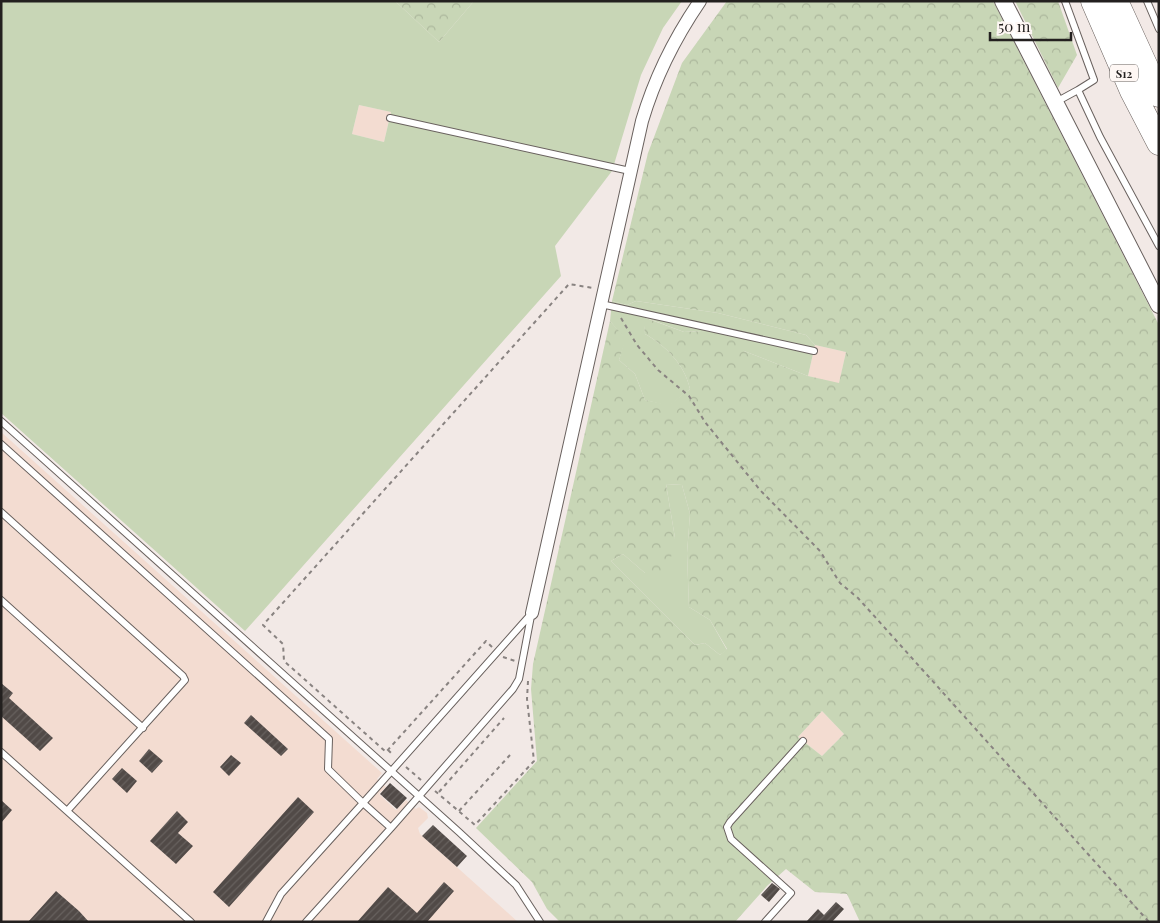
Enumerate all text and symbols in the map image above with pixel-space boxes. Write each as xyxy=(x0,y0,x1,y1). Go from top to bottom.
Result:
scale bar xyxy=(990,10,1071,42)
text: 50 m xyxy=(998,16,1031,36)
road number: S12 xyxy=(1110,64,1138,82)

